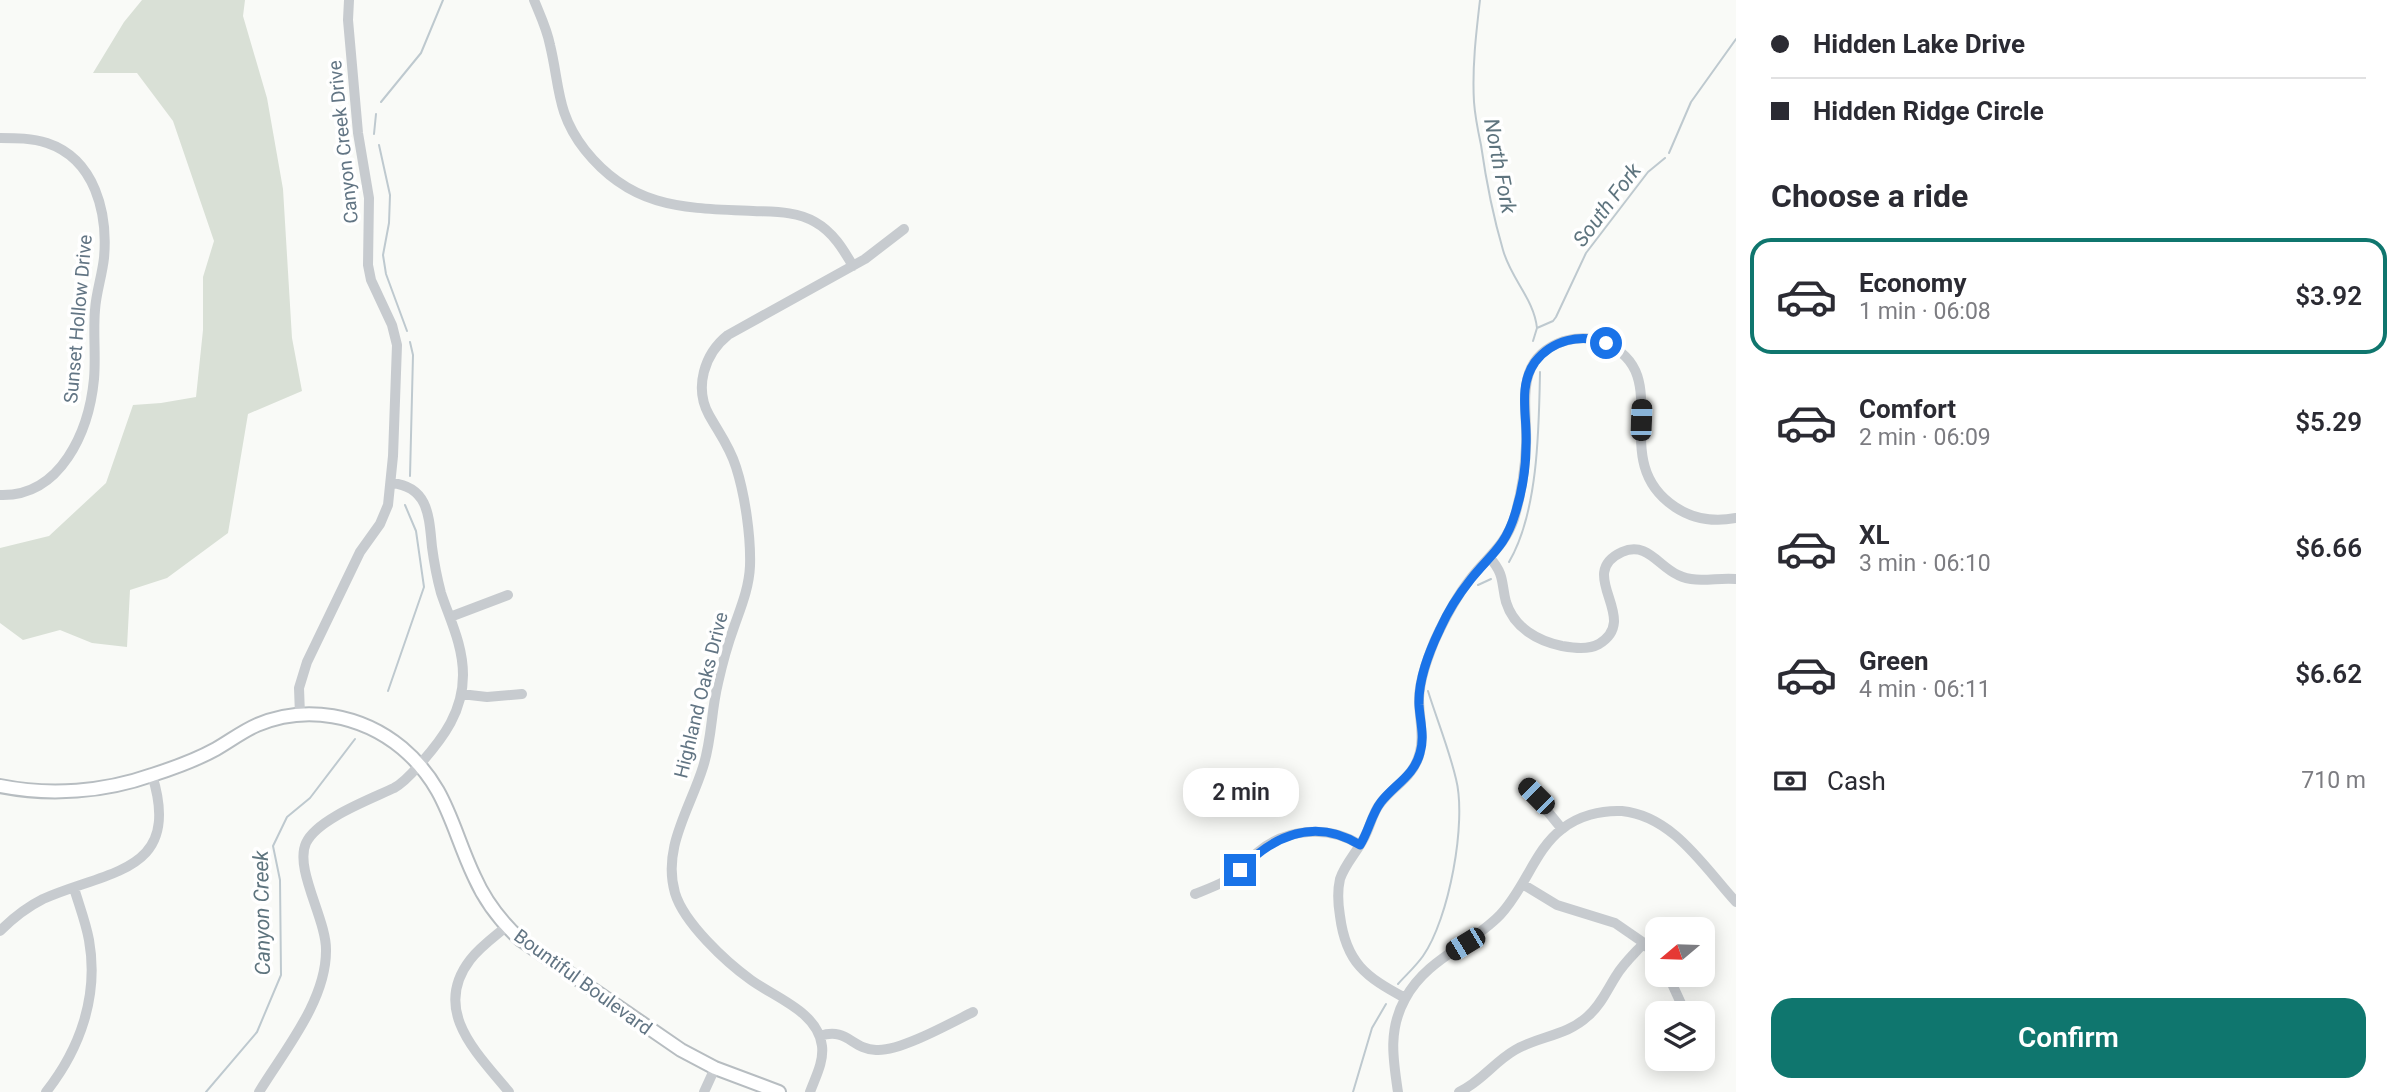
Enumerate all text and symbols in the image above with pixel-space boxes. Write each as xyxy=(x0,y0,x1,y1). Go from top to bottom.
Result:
text: Hidden Lake Drive xyxy=(1813,29,2025,59)
street label: Canyon Creek Drive xyxy=(323,59,363,225)
text: Hidden Ridge Circle xyxy=(1813,96,2044,126)
water label: North Fork xyxy=(1479,116,1521,216)
water label: South Fork xyxy=(1568,158,1646,251)
text: Choose a ride xyxy=(1771,177,1968,215)
street label: Sunset Hollow Drive xyxy=(59,234,97,404)
icon: car xyxy=(1775,265,1838,328)
text: Economy xyxy=(1859,268,1966,298)
text: $3.92 xyxy=(2295,281,2362,311)
text: 1 min · 06:08 xyxy=(1859,298,1991,325)
route start xyxy=(1590,327,1622,359)
icon: car xyxy=(1775,391,1838,454)
text: Comfort xyxy=(1859,394,1956,424)
car xyxy=(1630,399,1653,441)
text: $5.29 xyxy=(2295,407,2362,437)
text: 2 min · 06:09 xyxy=(1859,424,1991,451)
icon: car xyxy=(1775,517,1838,580)
text: XL xyxy=(1859,520,1890,550)
text: $6.66 xyxy=(2295,533,2362,563)
text: 3 min · 06:10 xyxy=(1859,550,1991,577)
street label: Highland Oaks Drive xyxy=(669,610,733,780)
icon: car xyxy=(1775,643,1838,706)
text: Green xyxy=(1859,646,1929,676)
text: $6.62 xyxy=(2295,659,2362,689)
text: 4 min · 06:11 xyxy=(1859,676,1991,703)
icon: cash xyxy=(1771,762,1809,800)
text: Cash xyxy=(1827,766,1886,796)
text: 710 m xyxy=(2301,767,2366,794)
callout: 2 min xyxy=(1182,768,1298,818)
car xyxy=(1514,774,1559,818)
text: 2 min xyxy=(1212,779,1270,806)
water label: Canyon Creek xyxy=(249,850,275,976)
route end xyxy=(1224,854,1256,886)
north arrow xyxy=(1645,917,1715,987)
map controls xyxy=(1645,917,1715,1071)
street label: Bountiful Boulevard xyxy=(509,924,657,1040)
car xyxy=(1442,924,1489,964)
button: Confirm xyxy=(1771,998,2366,1078)
button: layers xyxy=(1645,1001,1715,1071)

